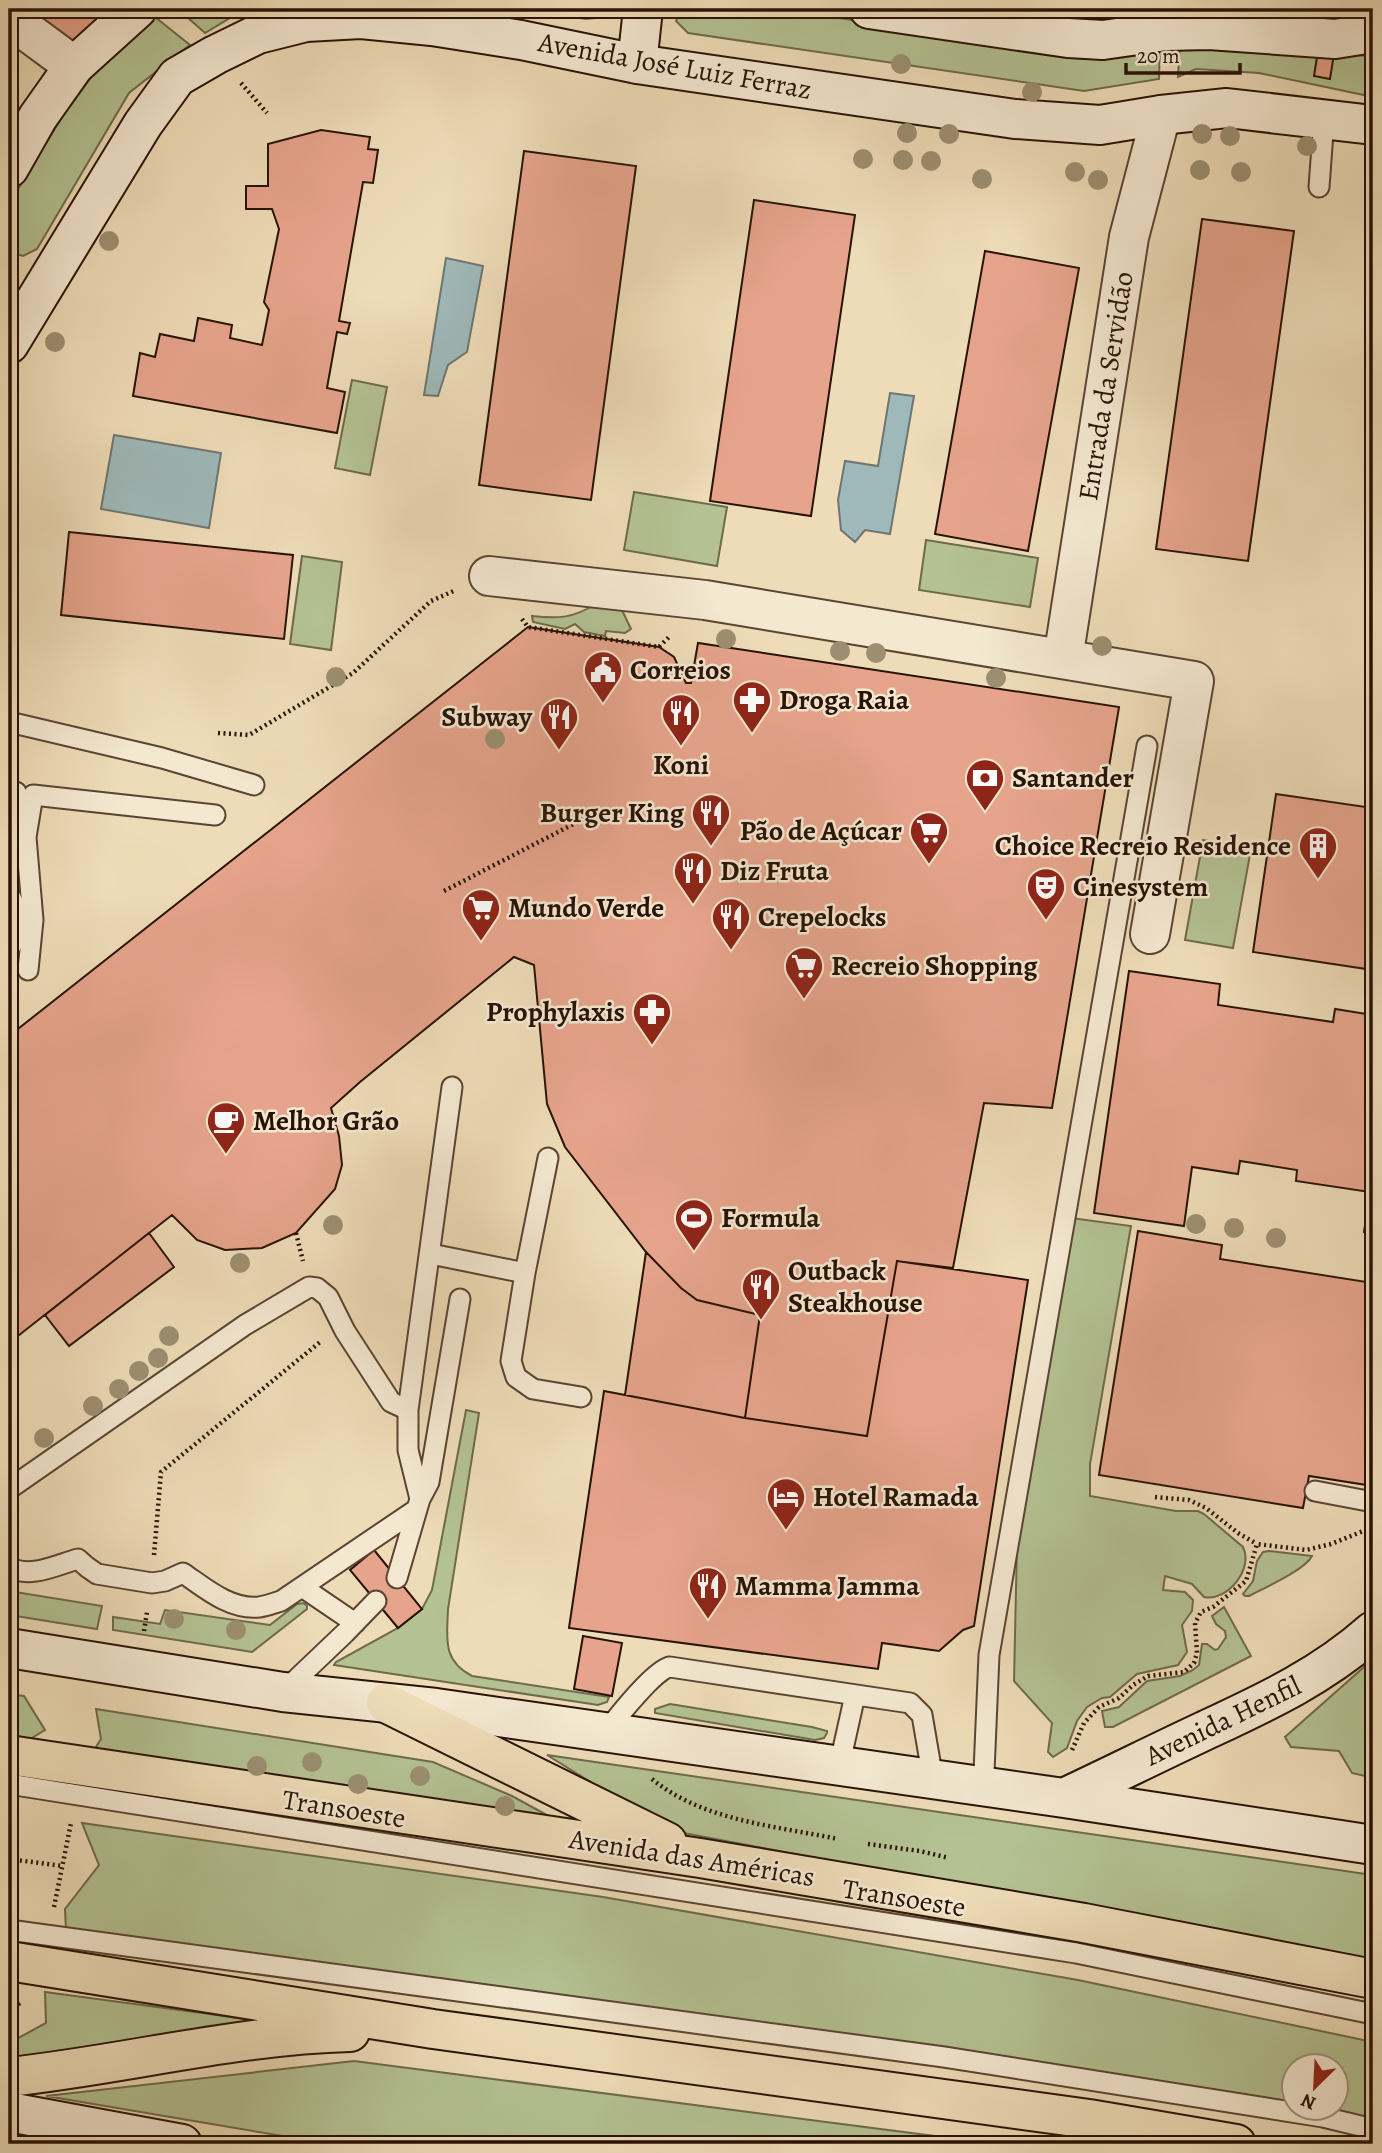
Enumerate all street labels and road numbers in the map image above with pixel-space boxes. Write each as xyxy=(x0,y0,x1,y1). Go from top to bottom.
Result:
street label: Avenida José Luiz Ferraz xyxy=(534,23,815,109)
street label: Entrada da Servidão xyxy=(1069,269,1143,503)
street label: Avenida Henfil xyxy=(1138,1667,1307,1776)
street label: Transoeste xyxy=(280,1781,408,1837)
street label: Avenida das Américas xyxy=(565,1820,818,1896)
street label: Transoeste xyxy=(840,1870,968,1926)

